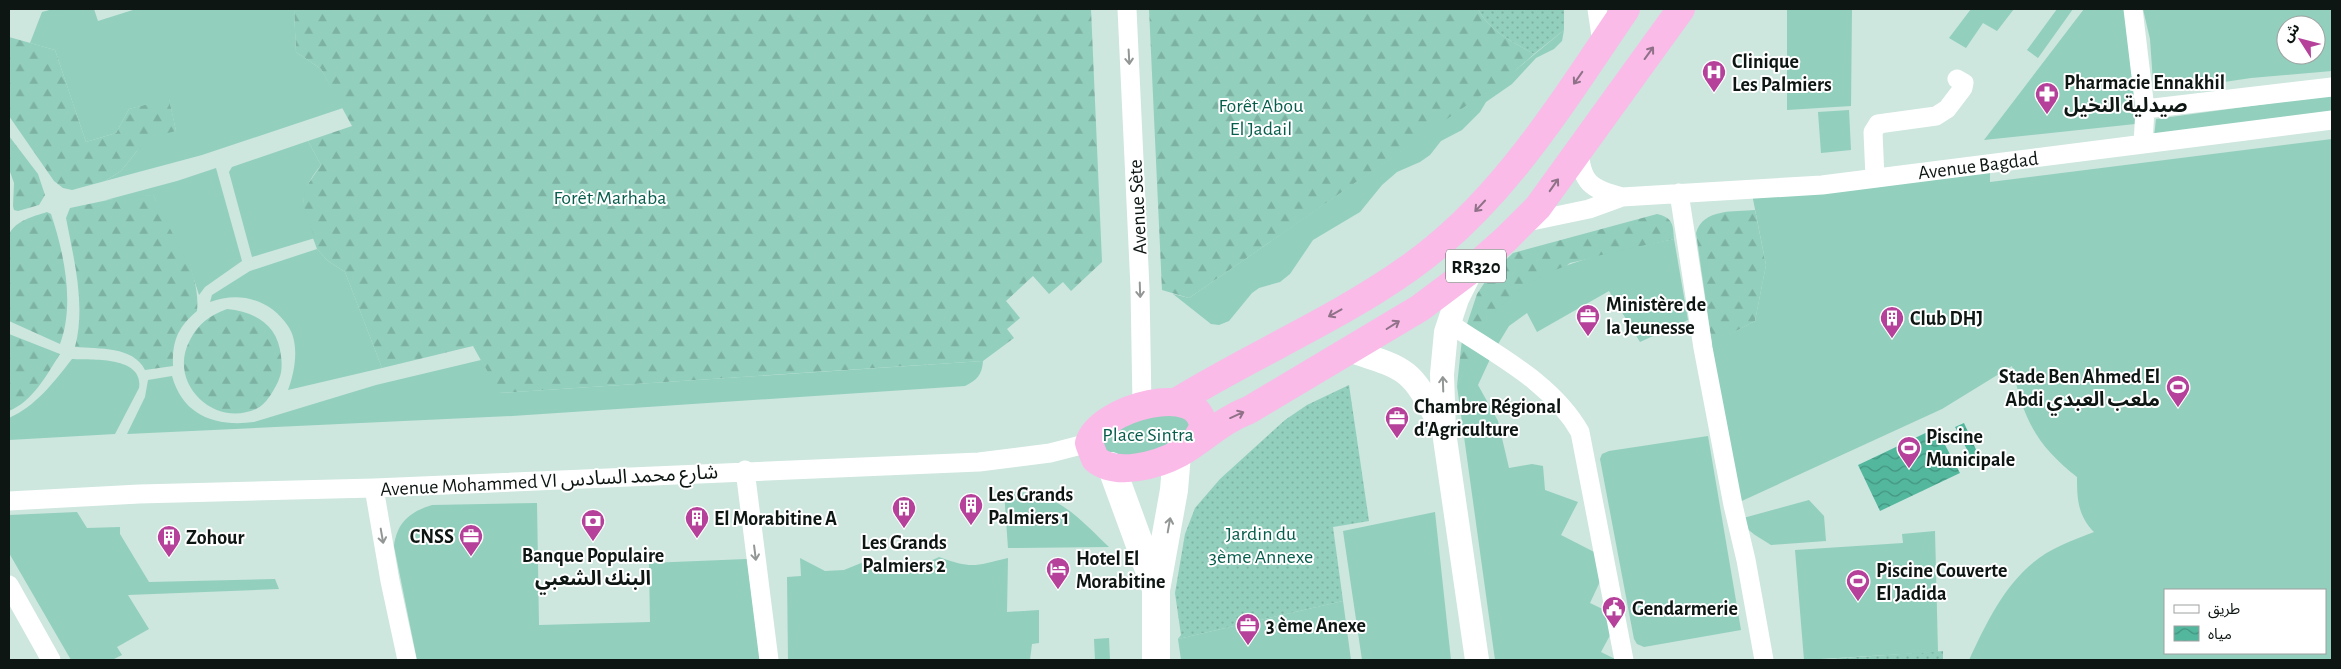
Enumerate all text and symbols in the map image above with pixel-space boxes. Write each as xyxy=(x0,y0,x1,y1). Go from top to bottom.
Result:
north arrow xyxy=(2276,15,2326,65)
text: ش xyxy=(2280,21,2303,45)
one-way arrow xyxy=(1644,46,1654,60)
one-way arrow xyxy=(1125,49,1134,65)
place label: Clinique Les Palmiers xyxy=(1732,52,1832,95)
hospital icon: Clinique Les Palmiers xyxy=(1701,59,1727,93)
one-way arrow xyxy=(1573,71,1583,85)
place label: Pharmacie Ennakhil صيدلية النخيل xyxy=(2064,73,2225,117)
pharmacy icon: Pharmacie Ennakhil صيدلية النخيل xyxy=(2034,81,2060,115)
park label: Forêt Abou El Jadail xyxy=(1219,96,1303,139)
street label: Avenue Bagdad xyxy=(1917,149,2040,183)
street label: Avenue Sète xyxy=(1126,159,1150,255)
one-way arrow xyxy=(1549,178,1559,192)
park label: Forêt Marhaba xyxy=(553,188,667,208)
one-way arrow xyxy=(1474,200,1486,213)
road number: RR320 xyxy=(1446,250,1506,282)
one-way arrow xyxy=(1136,281,1145,297)
place label: Ministère de la Jeunesse xyxy=(1606,295,1706,338)
office icon: Ministère de la Jeunesse xyxy=(1575,303,1601,337)
building icon: Club DHJ xyxy=(1879,305,1905,339)
one-way arrow xyxy=(1328,308,1343,318)
place label: Club DHJ xyxy=(1910,309,1983,329)
one-way arrow xyxy=(1385,320,1399,330)
place label: Stade Ben Ahmed El Abdi ملعب العبدي xyxy=(1999,367,2160,416)
sports icon: Stade Ben Ahmed El Abdi ملعب العبدي xyxy=(2165,374,2191,408)
one-way arrow xyxy=(1438,376,1447,392)
place label: Chambre Régional d'Agriculture xyxy=(1414,397,1561,440)
office icon: Chambre Régional d'Agriculture xyxy=(1384,405,1410,439)
one-way arrow xyxy=(1229,410,1244,419)
park label: Place Sintra xyxy=(1102,425,1194,445)
place label: Piscine Municipale xyxy=(1926,427,2015,470)
sports icon: Piscine Municipale xyxy=(1896,435,1922,469)
street label: Avenue Mohammed VI شارع محمد السادس xyxy=(380,462,719,504)
place label: Les Grands Palmiers 1 xyxy=(988,485,1074,528)
building icon: Les Grands Palmiers 1 xyxy=(958,492,984,526)
building icon: Les Grands Palmiers 2 xyxy=(891,495,917,529)
building icon: El Morabitine A xyxy=(684,505,710,539)
bank icon: Banque Populaire البنك الشعبي xyxy=(580,508,606,542)
place label: El Morabitine A xyxy=(714,509,837,529)
one-way arrow xyxy=(1164,517,1174,533)
office icon: CNSS xyxy=(458,523,484,557)
building icon: Zohour xyxy=(156,524,182,558)
park label: Jardin du 3ème Annexe xyxy=(1209,524,1313,567)
place label: CNSS xyxy=(410,527,454,547)
place label: Zohour xyxy=(186,528,244,548)
one-way arrow xyxy=(377,528,387,544)
place label: Les Grands Palmiers 2 xyxy=(861,533,947,576)
one-way arrow xyxy=(750,545,760,561)
place label: Banque Populaire البنك الشعبي xyxy=(522,546,664,595)
place label: Hotel El Morabitine xyxy=(1076,549,1165,592)
hotel icon: Hotel El Morabitine xyxy=(1045,556,1071,590)
place label: Piscine Couverte El Jadida xyxy=(1876,561,2007,604)
sports icon: Piscine Couverte El Jadida xyxy=(1845,568,1871,602)
legend xyxy=(2164,589,2326,654)
public building icon: Gendarmerie xyxy=(1601,595,1627,629)
place label: Gendarmerie xyxy=(1632,599,1738,619)
text: طريق xyxy=(2208,602,2240,619)
office icon: 3 ème Anexe xyxy=(1235,612,1261,646)
place label: 3 ème Anexe xyxy=(1266,616,1366,636)
text: مياه xyxy=(2208,627,2232,642)

